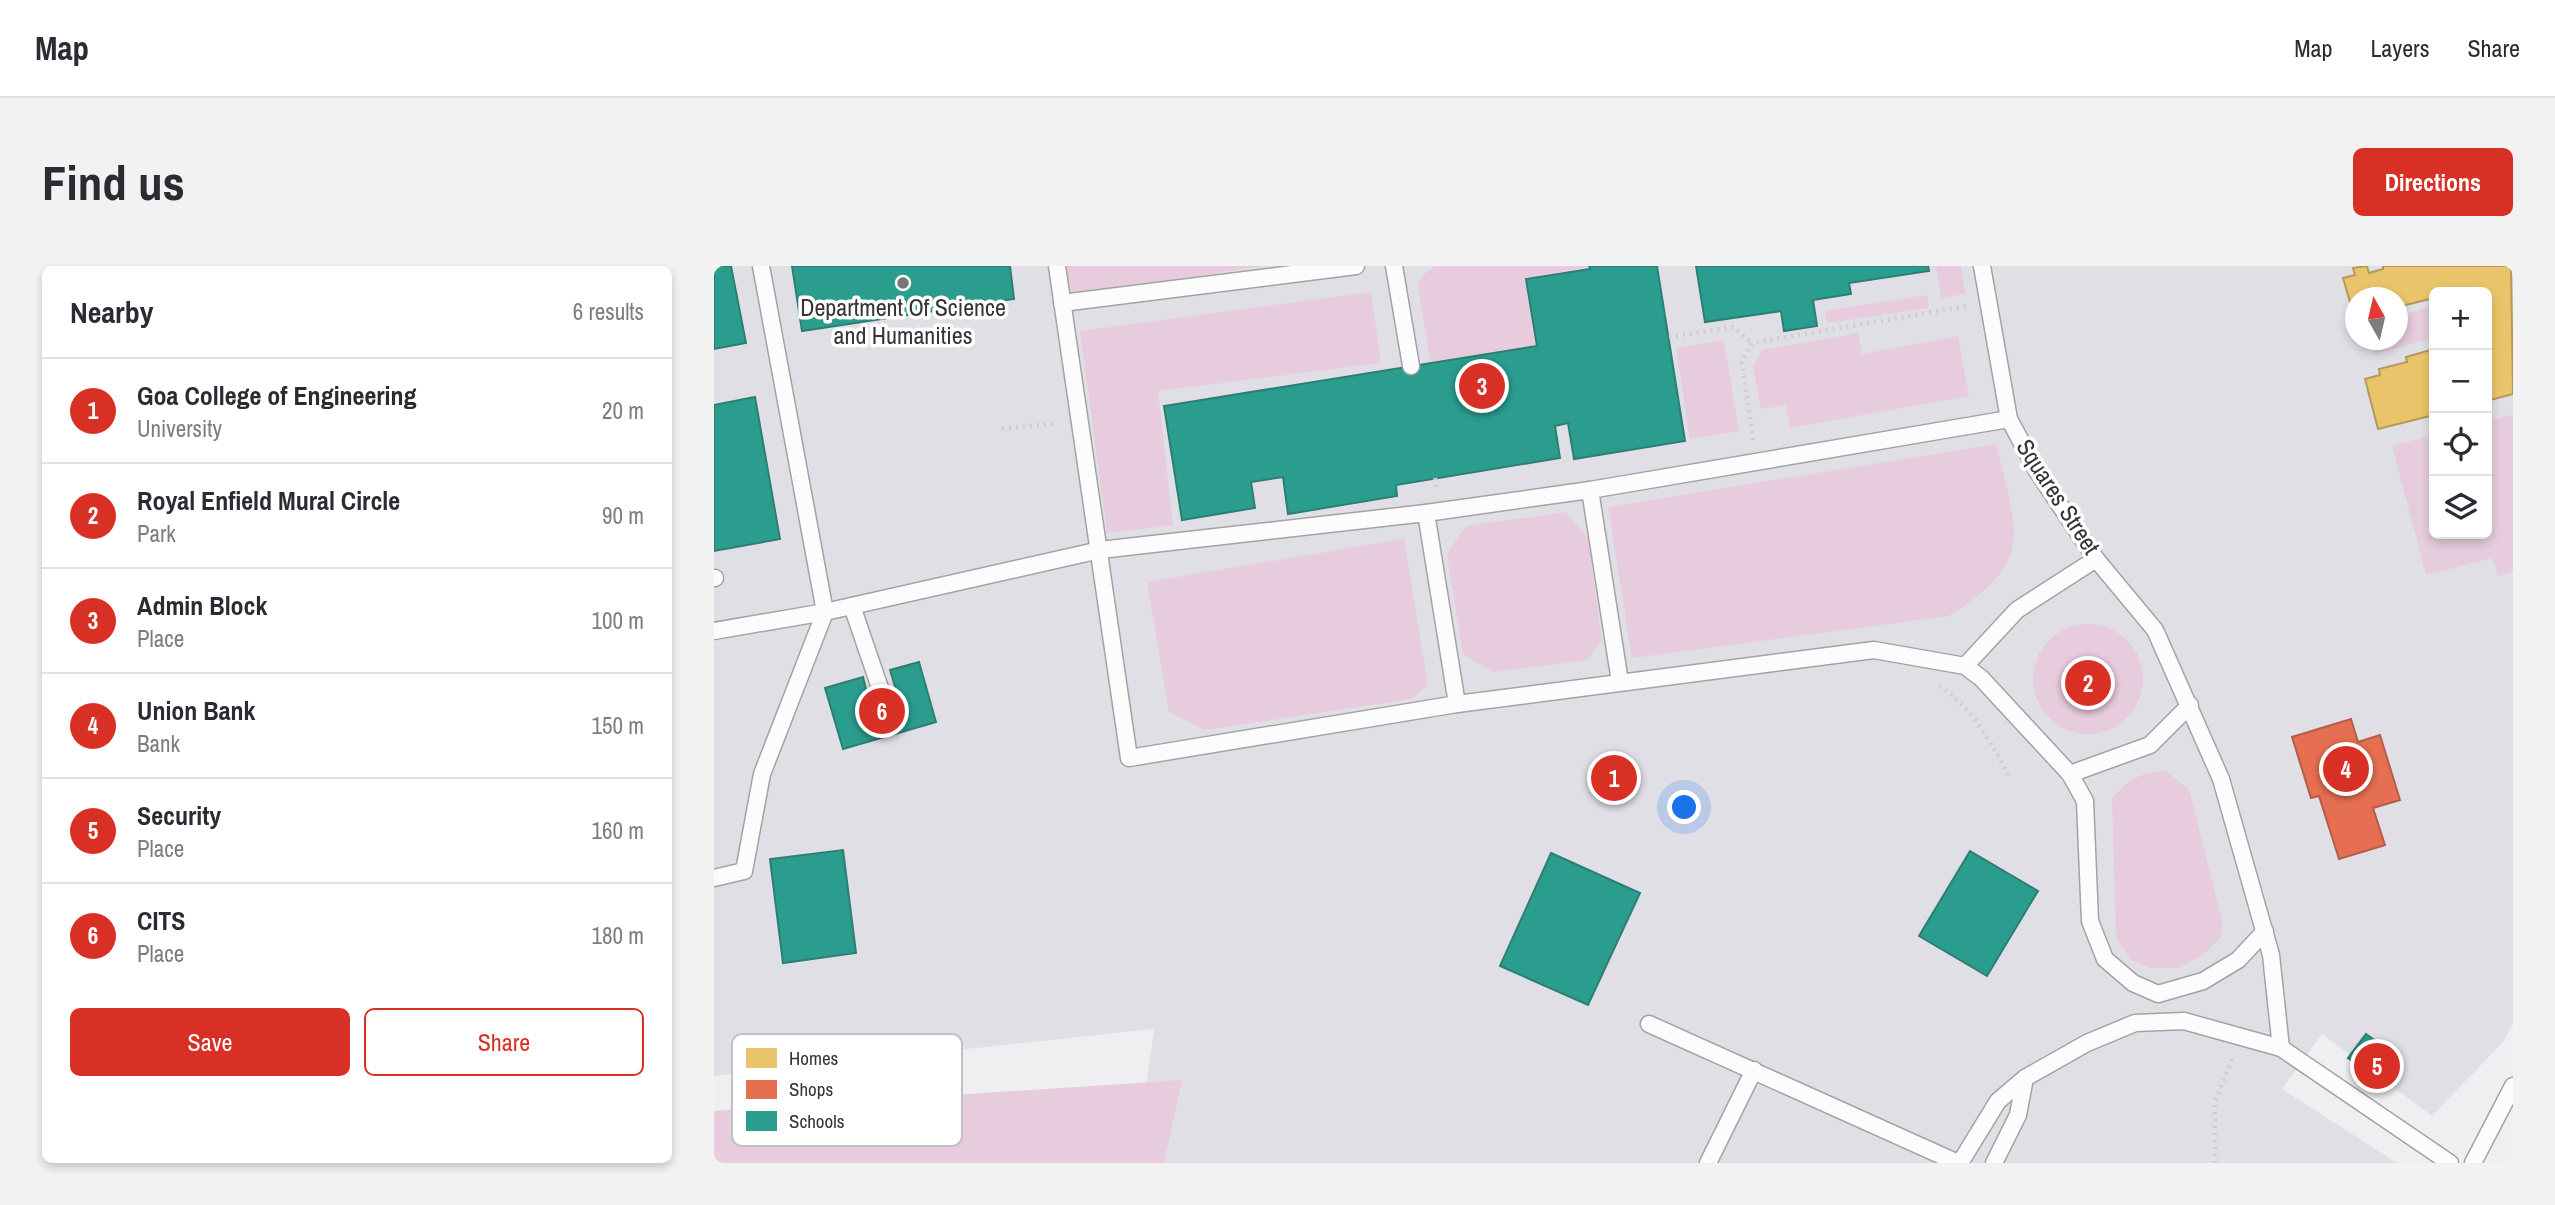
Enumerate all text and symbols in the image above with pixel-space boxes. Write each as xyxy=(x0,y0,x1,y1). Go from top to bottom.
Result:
text: Map xyxy=(35,26,89,70)
text: Map xyxy=(2294,32,2332,64)
text: Layers xyxy=(2370,32,2429,64)
text: Share xyxy=(2467,32,2520,64)
button: Directions xyxy=(2353,148,2513,216)
text: Find us xyxy=(42,149,185,215)
marker: Department Of Science and Humanities xyxy=(895,275,911,291)
north arrow xyxy=(2345,287,2408,350)
map controls xyxy=(2429,287,2492,539)
button: + xyxy=(2429,287,2492,350)
place label: Department Of Science and Humanities xyxy=(800,291,1006,351)
text: Nearby xyxy=(70,292,153,332)
text: 6 results xyxy=(573,296,644,327)
button: − xyxy=(2429,350,2492,413)
pin: 3 xyxy=(1459,360,1505,412)
text: Goa College of Engineering xyxy=(137,378,417,413)
text: 1 xyxy=(88,395,98,426)
text: 20 m xyxy=(602,395,644,426)
text: University xyxy=(137,413,222,444)
button: locate xyxy=(2429,413,2492,476)
street label: Squares Street xyxy=(2010,433,2108,561)
button: layers xyxy=(2429,476,2492,539)
text: Royal Enfield Mural Circle xyxy=(137,483,400,518)
text: 2 xyxy=(88,500,98,531)
text: 90 m xyxy=(602,500,644,531)
text: Park xyxy=(137,518,176,549)
text: Admin Block xyxy=(137,588,267,623)
text: 3 xyxy=(88,605,98,636)
text: 100 m xyxy=(592,605,644,636)
text: Place xyxy=(137,623,184,654)
pin: 2 xyxy=(2065,657,2111,709)
pin: 6 xyxy=(859,685,905,737)
text: Union Bank xyxy=(137,693,255,728)
text: 4 xyxy=(88,710,98,741)
text: 150 m xyxy=(592,710,644,741)
text: Bank xyxy=(137,728,180,759)
pin: 4 xyxy=(2323,743,2369,795)
pin: 1 xyxy=(1591,752,1637,804)
your location xyxy=(1667,790,1701,824)
text: Security xyxy=(137,798,221,833)
text: 5 xyxy=(88,815,98,846)
text: 160 m xyxy=(592,815,644,846)
text: Place xyxy=(137,833,184,864)
text: CITS xyxy=(137,903,186,938)
text: 6 xyxy=(88,920,98,951)
text: 180 m xyxy=(592,920,644,951)
text: Place xyxy=(137,938,184,969)
button: Save xyxy=(70,1008,350,1076)
button: Share xyxy=(364,1008,644,1076)
legend xyxy=(732,1034,962,1146)
pin: 5 xyxy=(2354,1040,2400,1092)
text: Homes xyxy=(789,1045,839,1071)
text: Shops xyxy=(789,1076,833,1102)
text: Schools xyxy=(789,1108,845,1134)

